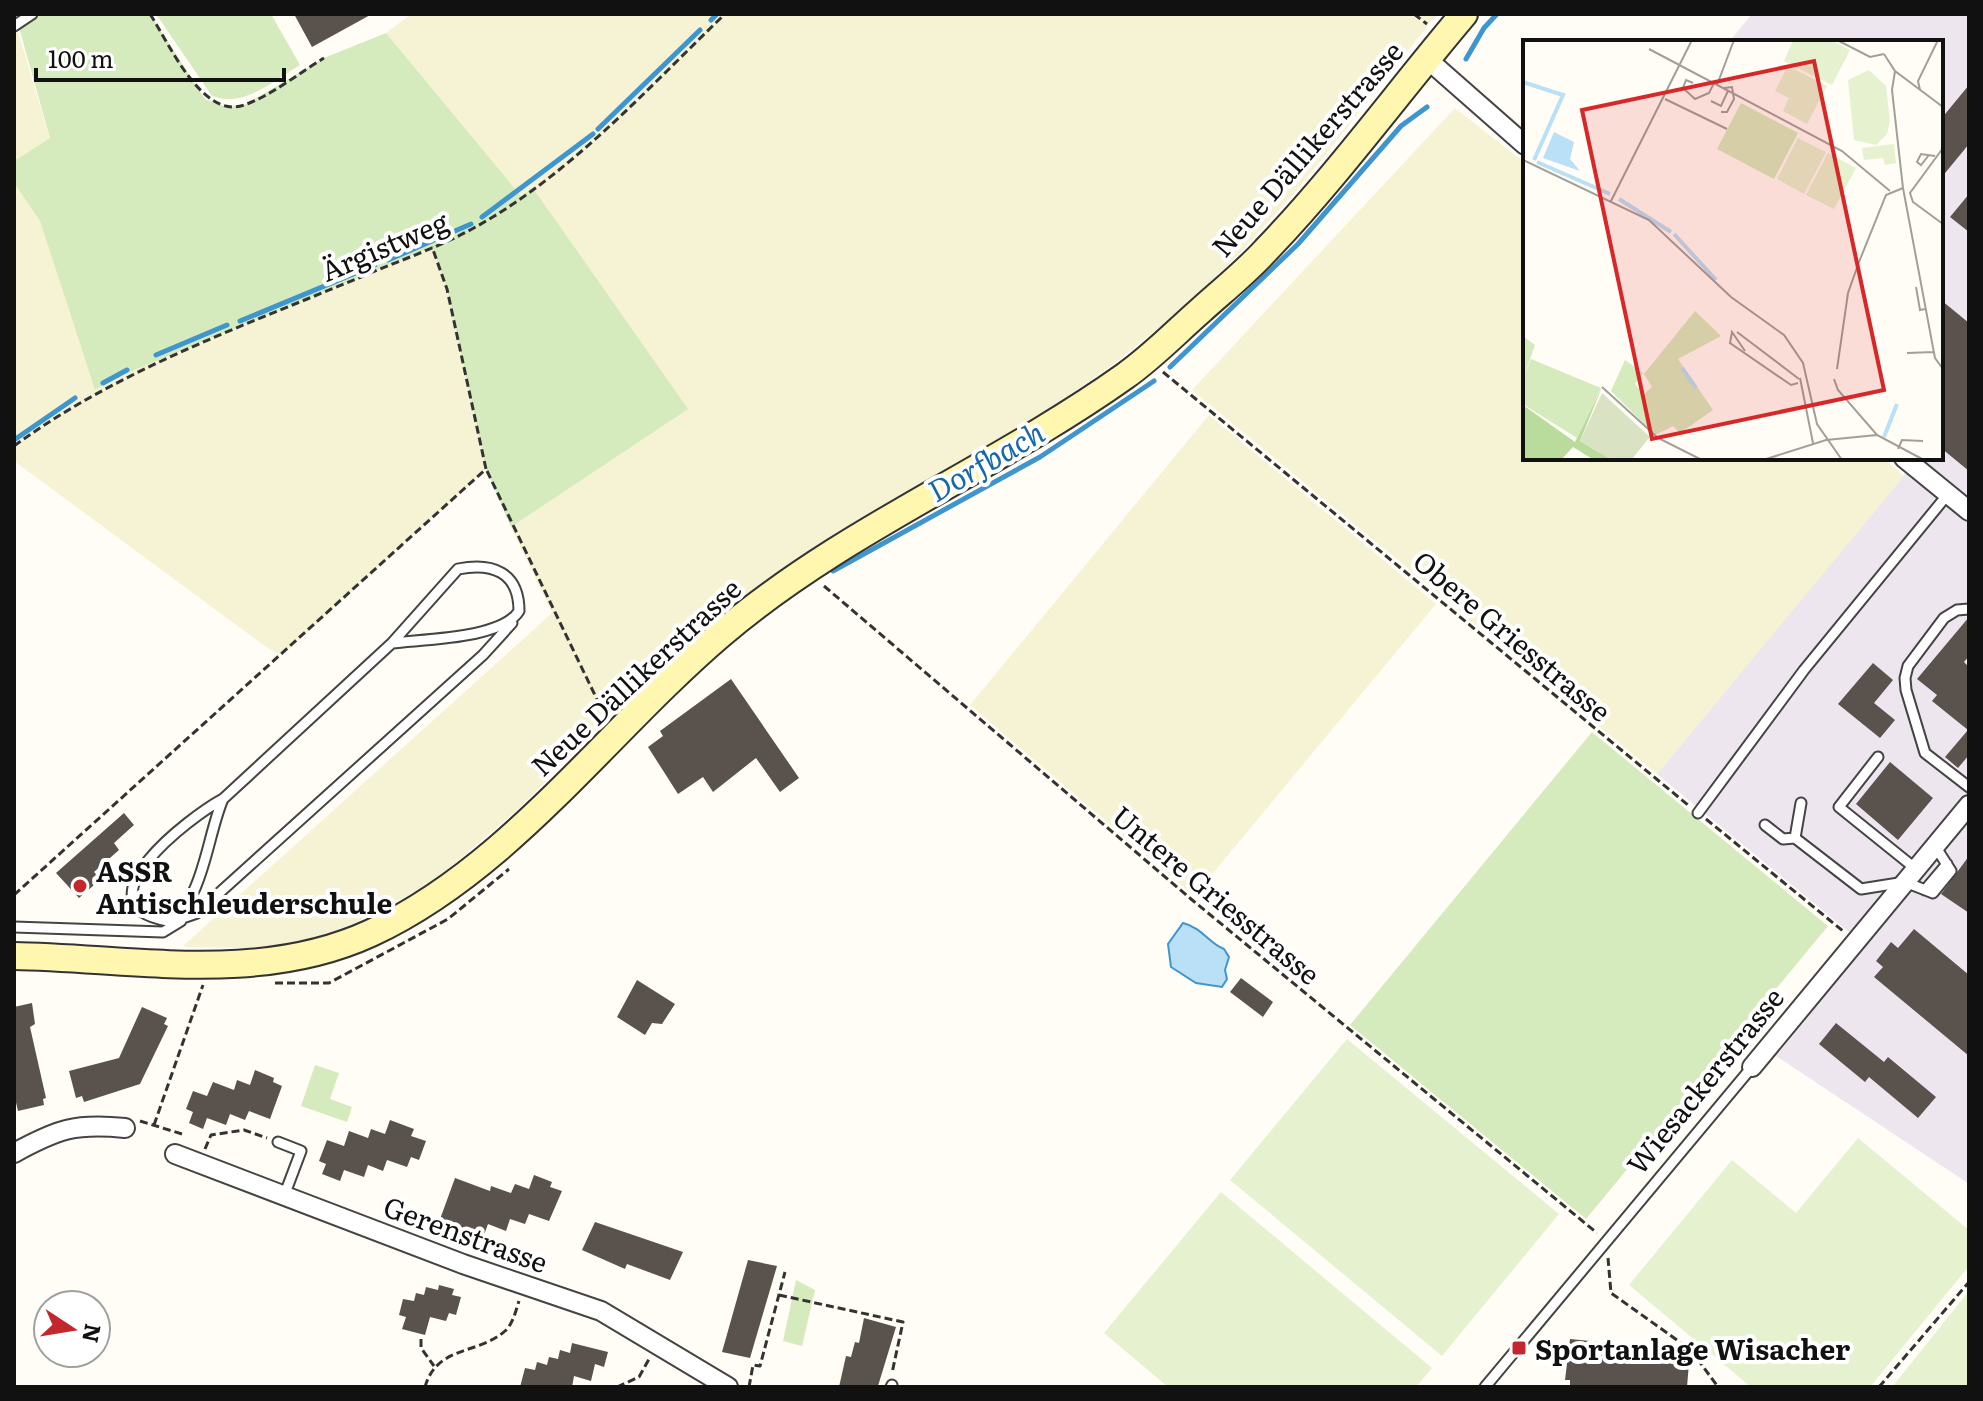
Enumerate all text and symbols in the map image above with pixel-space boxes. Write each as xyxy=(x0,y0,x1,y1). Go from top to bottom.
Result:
street label: Neue Dällikerstrasse xyxy=(1200,31,1412,265)
scale bar xyxy=(36,32,284,82)
text: 100 m xyxy=(48,40,114,75)
inset map xyxy=(1523,40,1943,460)
street label: Ärgistweg xyxy=(314,199,455,291)
water label: Dorfbach xyxy=(919,409,1052,511)
street label: Obere Griesstrasse xyxy=(1405,540,1621,730)
street label: Neue Dällikerstrasse xyxy=(520,567,750,785)
street label: Untere Griesstrasse xyxy=(1104,794,1330,994)
place label: ASSR Antischleuderschule xyxy=(96,849,393,923)
marker: ASSR Antischleuderschule xyxy=(71,877,89,895)
street label: Wiesackerstrasse xyxy=(1615,977,1793,1183)
street label: Gerenstrasse xyxy=(378,1184,554,1282)
north arrow xyxy=(32,1289,112,1369)
text: N xyxy=(75,1321,111,1346)
place label: Sportanlage Wisacher xyxy=(1535,1327,1850,1369)
marker: Sportanlage Wisacher xyxy=(1510,1339,1528,1357)

